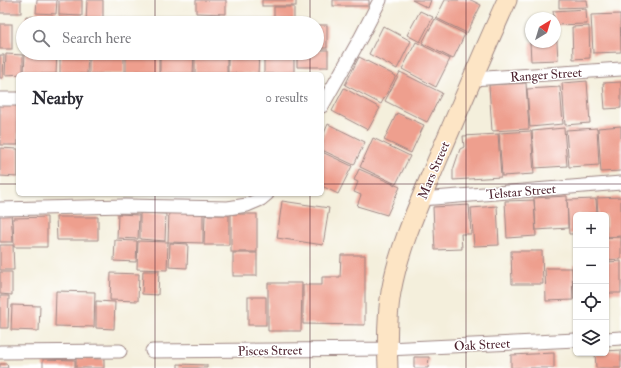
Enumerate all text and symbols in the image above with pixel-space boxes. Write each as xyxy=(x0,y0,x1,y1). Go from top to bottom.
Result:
north arrow xyxy=(525,12,561,48)
search box xyxy=(16,16,324,60)
icon: search xyxy=(30,27,52,49)
text: Search here xyxy=(62,29,131,48)
street label: Ranger Street xyxy=(510,65,583,85)
text: Nearby xyxy=(32,88,83,109)
text: 0 results xyxy=(265,90,308,106)
street label: Mars Street xyxy=(415,139,453,202)
street label: Telstar Street xyxy=(486,181,557,203)
map controls xyxy=(573,212,609,356)
button: + xyxy=(573,212,609,248)
button: − xyxy=(573,248,609,284)
button: locate xyxy=(573,284,609,320)
button: layers xyxy=(573,320,609,356)
street label: Oak Street xyxy=(454,336,511,354)
street label: Pisces Street xyxy=(238,342,302,360)

